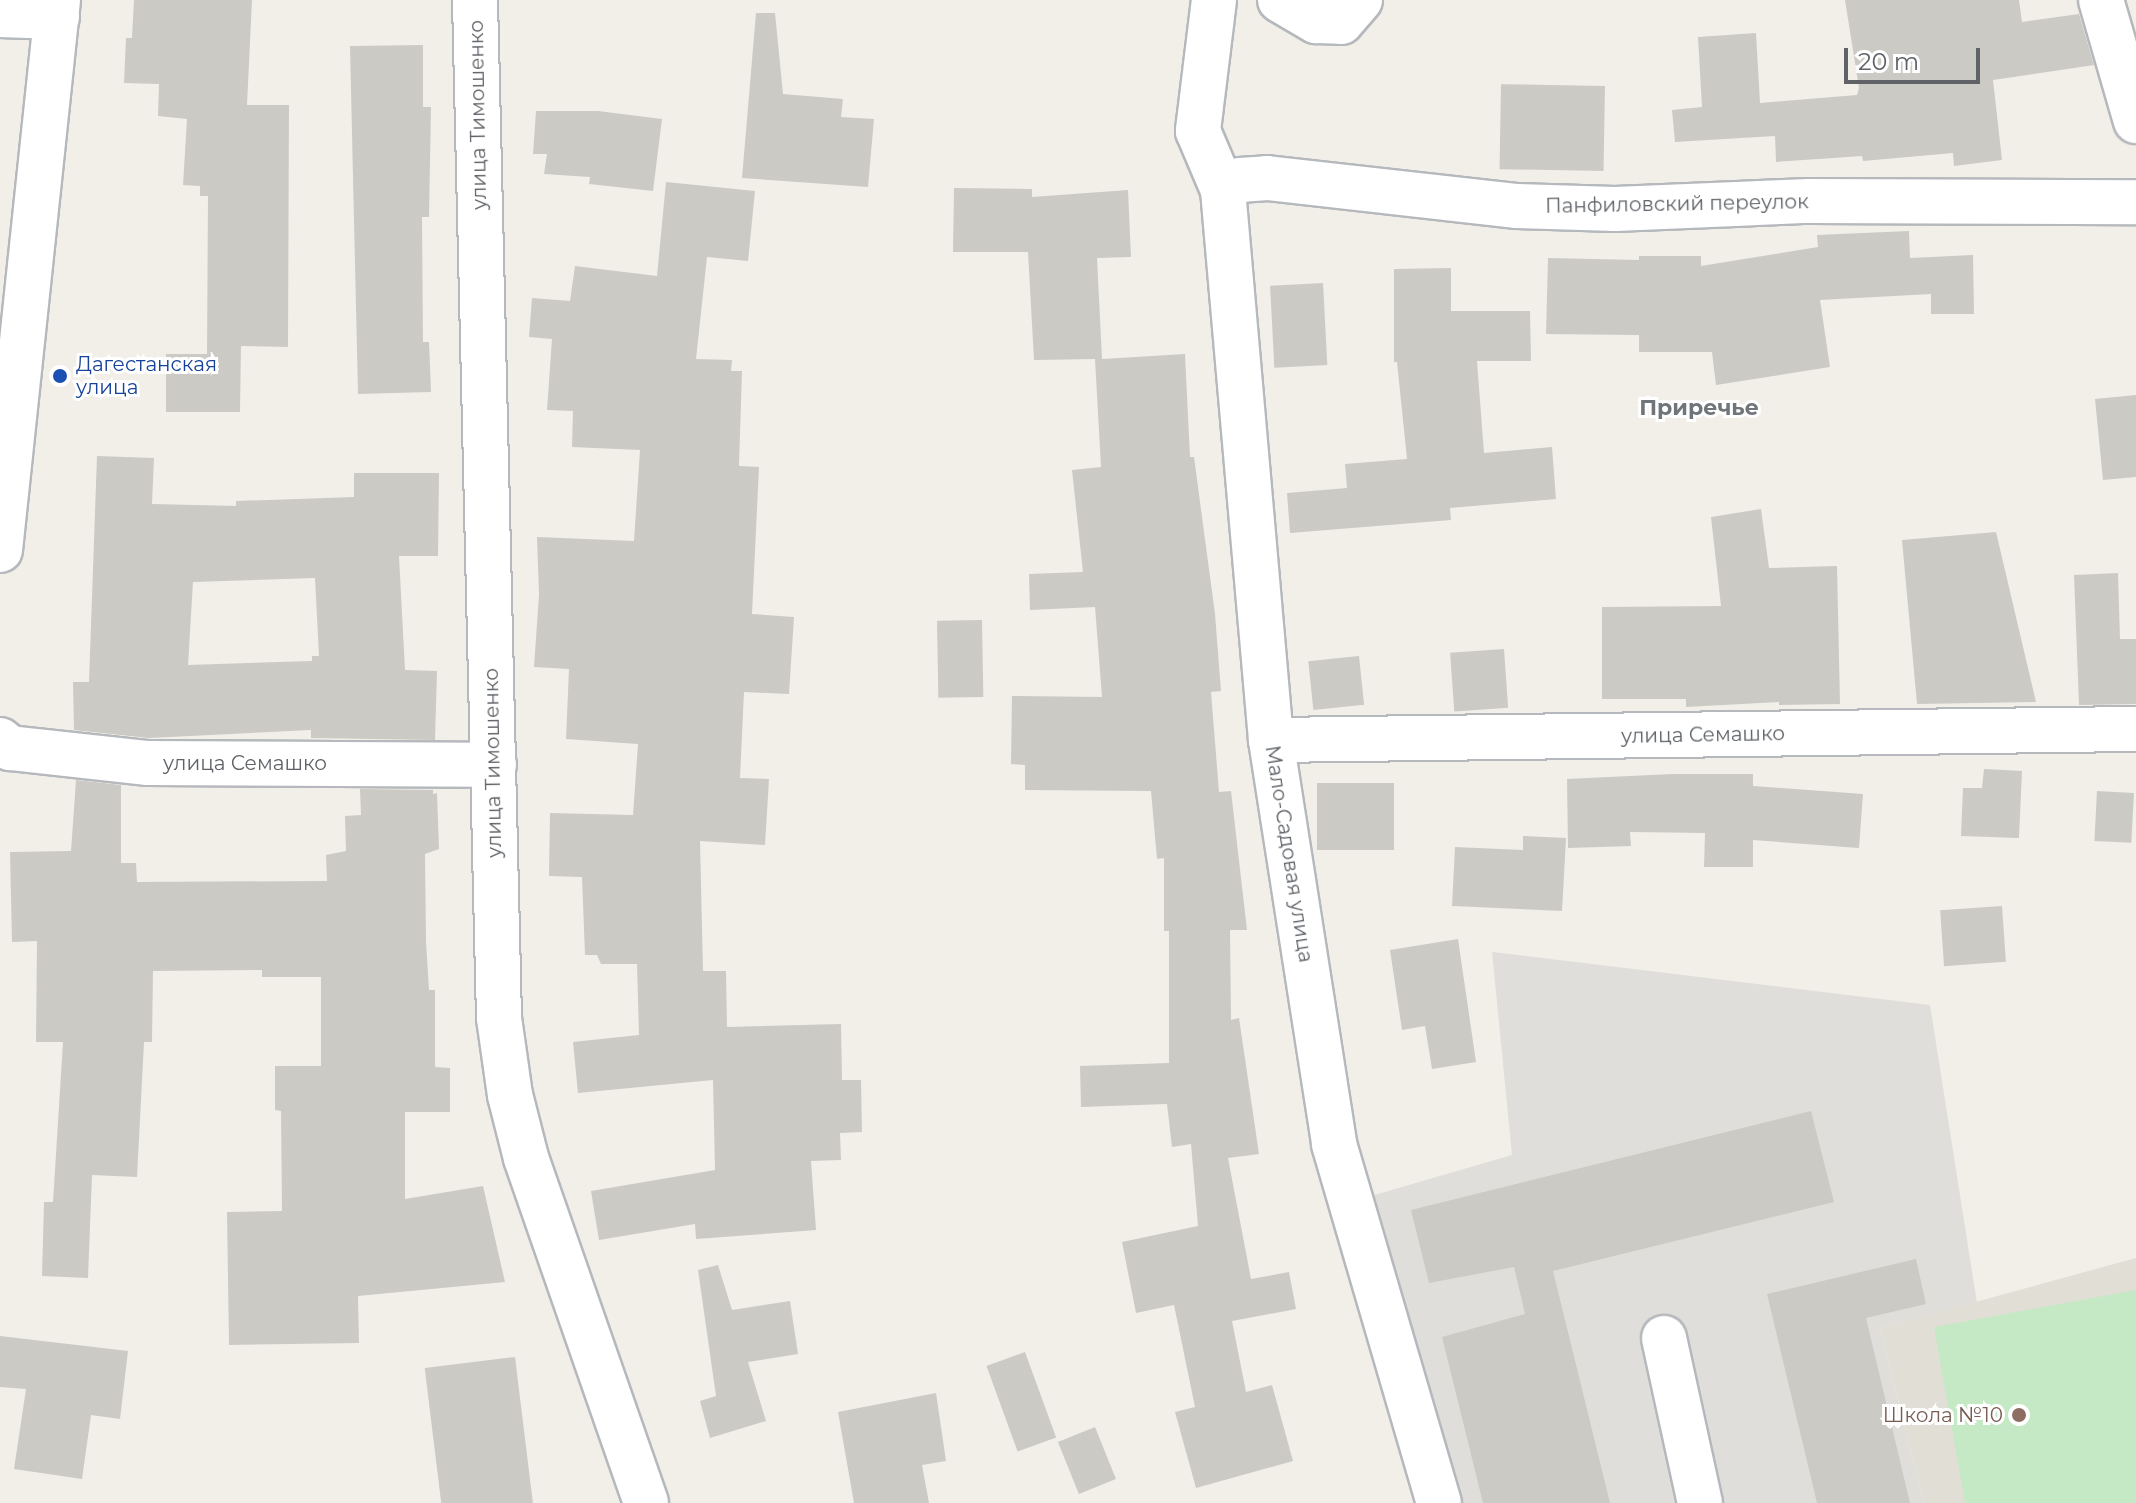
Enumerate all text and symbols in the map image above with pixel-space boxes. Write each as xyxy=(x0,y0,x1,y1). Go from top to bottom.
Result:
street label: улица Тимошенко xyxy=(464,20,492,210)
scale bar xyxy=(1848,32,1984,82)
text: 20 m xyxy=(1858,47,1919,76)
street label: Панфиловский переулок xyxy=(1545,190,1809,218)
place label: Дагестанская улица xyxy=(76,352,217,399)
marker: Дагестанская улица xyxy=(51,367,69,385)
district label: Приречье xyxy=(1639,395,1759,421)
street label: улица Тимошенко xyxy=(479,668,507,858)
street label: улица Семашко xyxy=(1621,722,1785,748)
street label: Мало-Садовая улица xyxy=(1260,744,1318,964)
street label: улица Семашко xyxy=(163,751,327,775)
place label: Школа №10 xyxy=(1883,1403,2003,1427)
marker: Школа №10 xyxy=(2010,1406,2028,1424)

